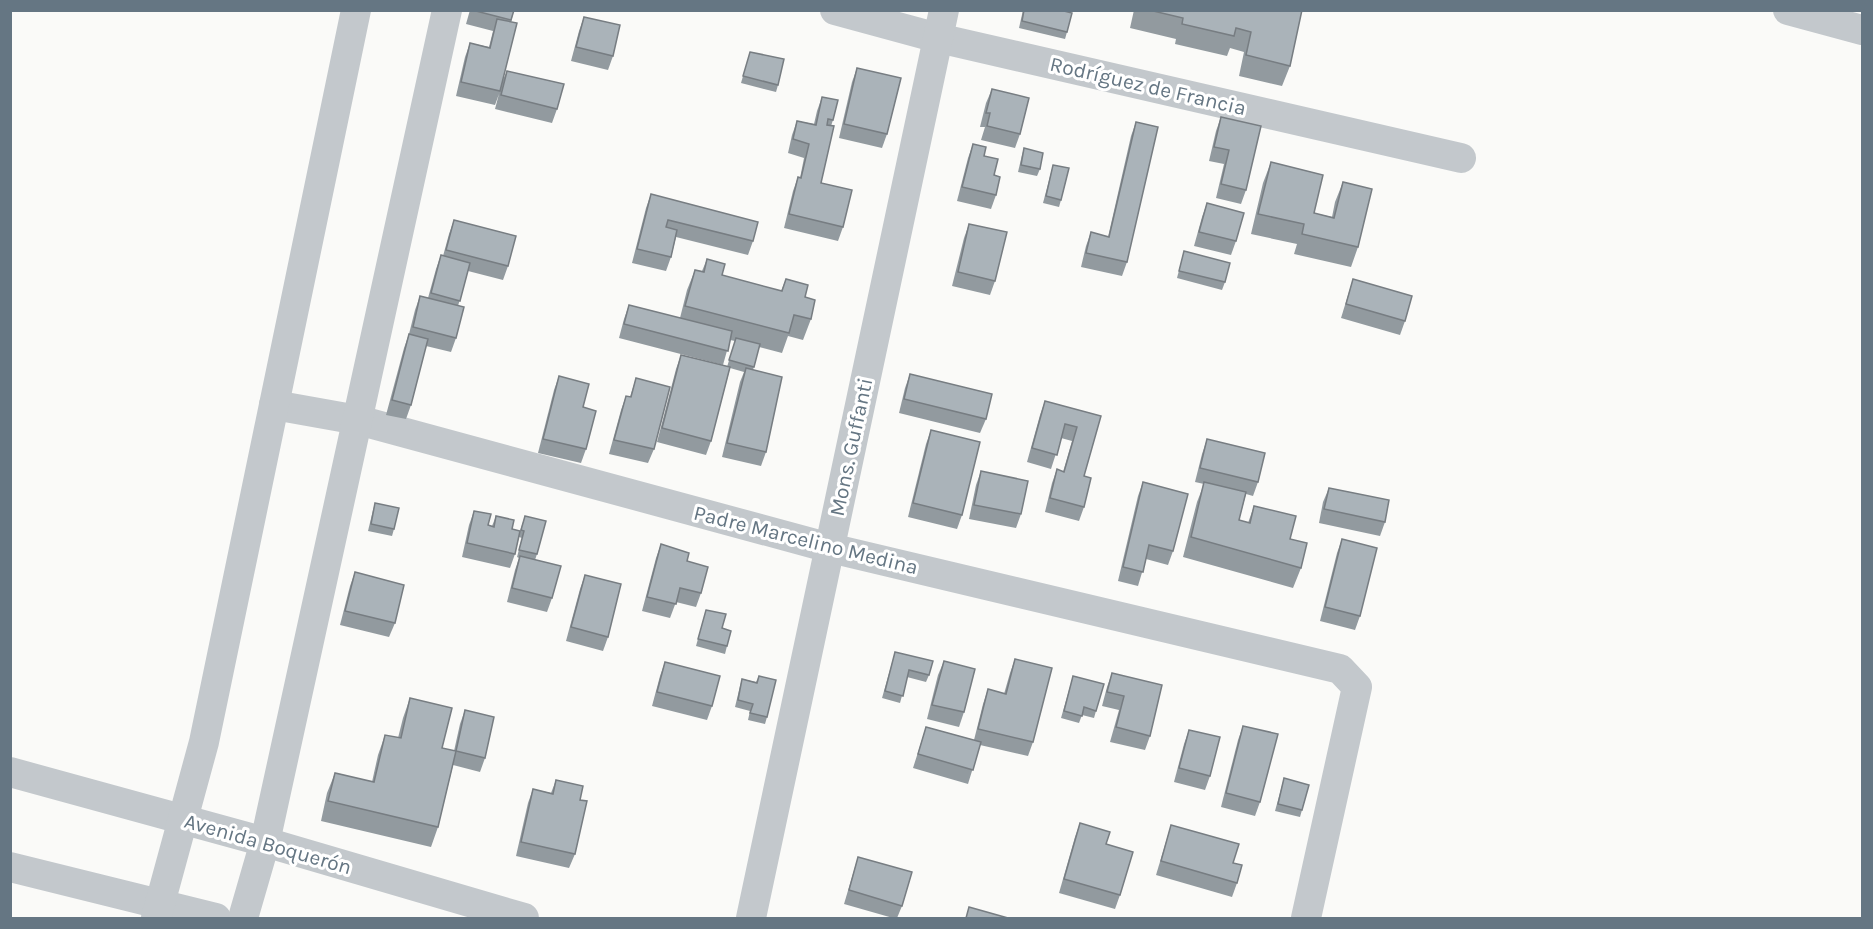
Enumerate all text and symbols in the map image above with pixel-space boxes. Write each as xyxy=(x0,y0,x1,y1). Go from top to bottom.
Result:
street label: Rodríguez de Francia xyxy=(1048,52,1248,120)
street label: Mons. Guffanti xyxy=(825,376,877,518)
street label: Padre Marcelino Medina xyxy=(691,500,921,580)
street label: Avenida Boquerón xyxy=(182,809,354,879)

